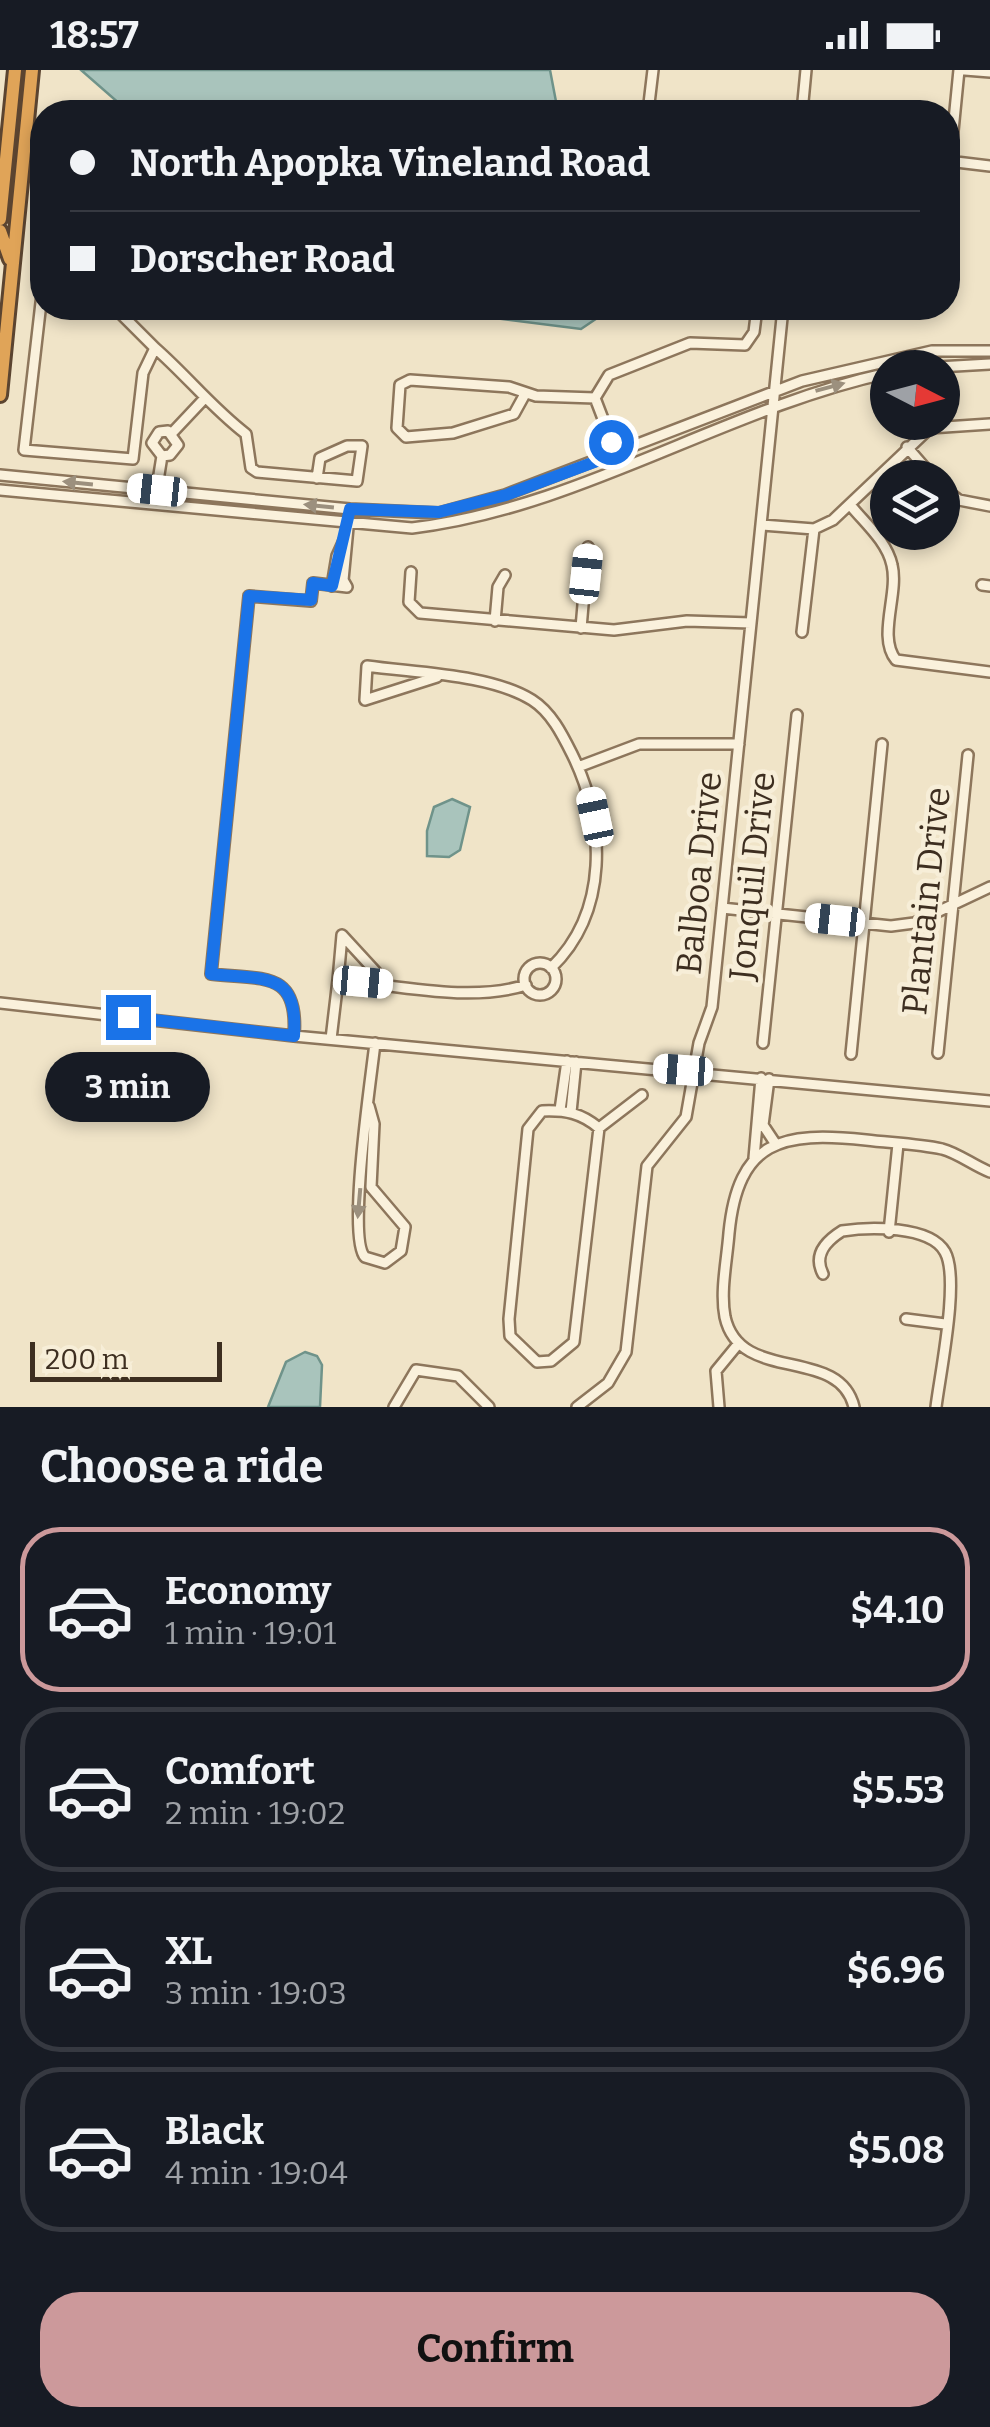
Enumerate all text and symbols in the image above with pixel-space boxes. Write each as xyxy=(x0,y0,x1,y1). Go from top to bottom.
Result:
text: 18:57 xyxy=(50,12,139,58)
text: North Apopka Vineland Road xyxy=(130,140,650,186)
text: Dorscher Road xyxy=(130,236,395,282)
north arrow xyxy=(870,350,960,440)
map controls xyxy=(870,350,960,550)
one-way arrow xyxy=(815,379,845,394)
route start xyxy=(589,420,634,465)
button: layers xyxy=(870,460,960,550)
car xyxy=(126,472,188,508)
one-way arrow xyxy=(62,474,94,490)
one-way arrow xyxy=(302,498,334,514)
car xyxy=(568,543,604,605)
street label: Balboa Drive xyxy=(667,769,731,977)
street label: Jonquil Drive xyxy=(720,770,784,983)
car xyxy=(574,785,616,849)
street label: Plantain Drive xyxy=(893,785,959,1017)
car xyxy=(804,902,866,938)
car xyxy=(332,964,394,1000)
route end xyxy=(106,995,151,1040)
callout: 3 min xyxy=(46,1052,210,1122)
car xyxy=(652,1053,714,1087)
text: 3 min xyxy=(85,1068,170,1106)
one-way arrow xyxy=(351,1187,367,1219)
scale bar xyxy=(30,1337,222,1382)
text: 200 m xyxy=(45,1343,128,1376)
text: Choose a ride xyxy=(40,1440,323,1494)
icon: car xyxy=(45,1565,135,1655)
text: Economy xyxy=(165,1568,331,1614)
text: $4.10 xyxy=(850,1587,945,1633)
text: 1 min · 19:01 xyxy=(165,1614,336,1652)
icon: car xyxy=(45,1745,135,1835)
text: Comfort xyxy=(165,1748,315,1794)
text: $5.53 xyxy=(851,1767,945,1813)
text: 2 min · 19:02 xyxy=(165,1794,345,1832)
icon: car xyxy=(45,1925,135,2015)
text: XL xyxy=(165,1928,212,1974)
text: $6.96 xyxy=(846,1947,945,1993)
text: 3 min · 19:03 xyxy=(165,1974,347,2012)
icon: car xyxy=(45,2105,135,2195)
text: Black xyxy=(165,2108,264,2154)
text: $5.08 xyxy=(848,2127,945,2173)
text: 4 min · 19:04 xyxy=(165,2154,348,2192)
button: Confirm xyxy=(40,2292,950,2407)

